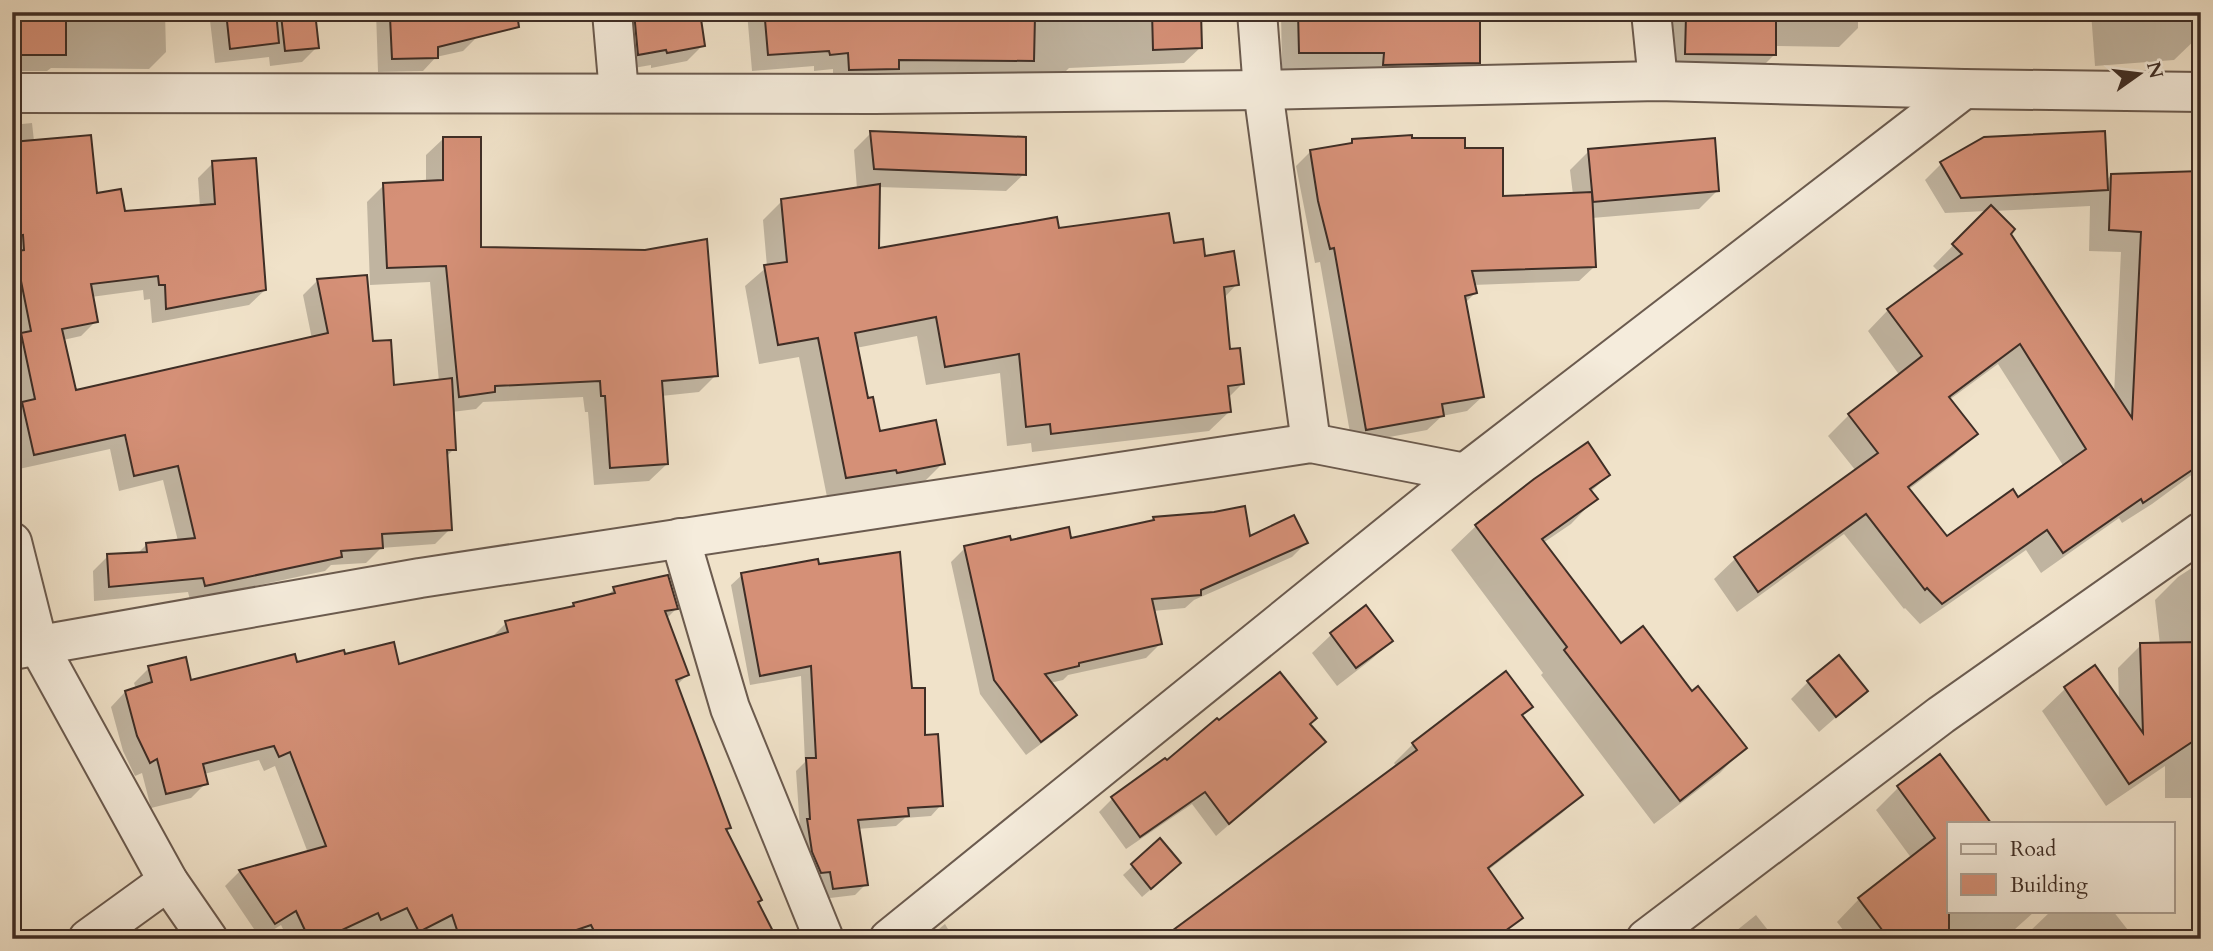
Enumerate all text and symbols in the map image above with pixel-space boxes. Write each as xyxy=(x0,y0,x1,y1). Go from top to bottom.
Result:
north arrow xyxy=(2104,38,2174,108)
text: N xyxy=(2140,59,2169,82)
legend xyxy=(1947,822,2174,912)
text: Road xyxy=(2010,835,2056,864)
text: Building xyxy=(2010,871,2088,900)

